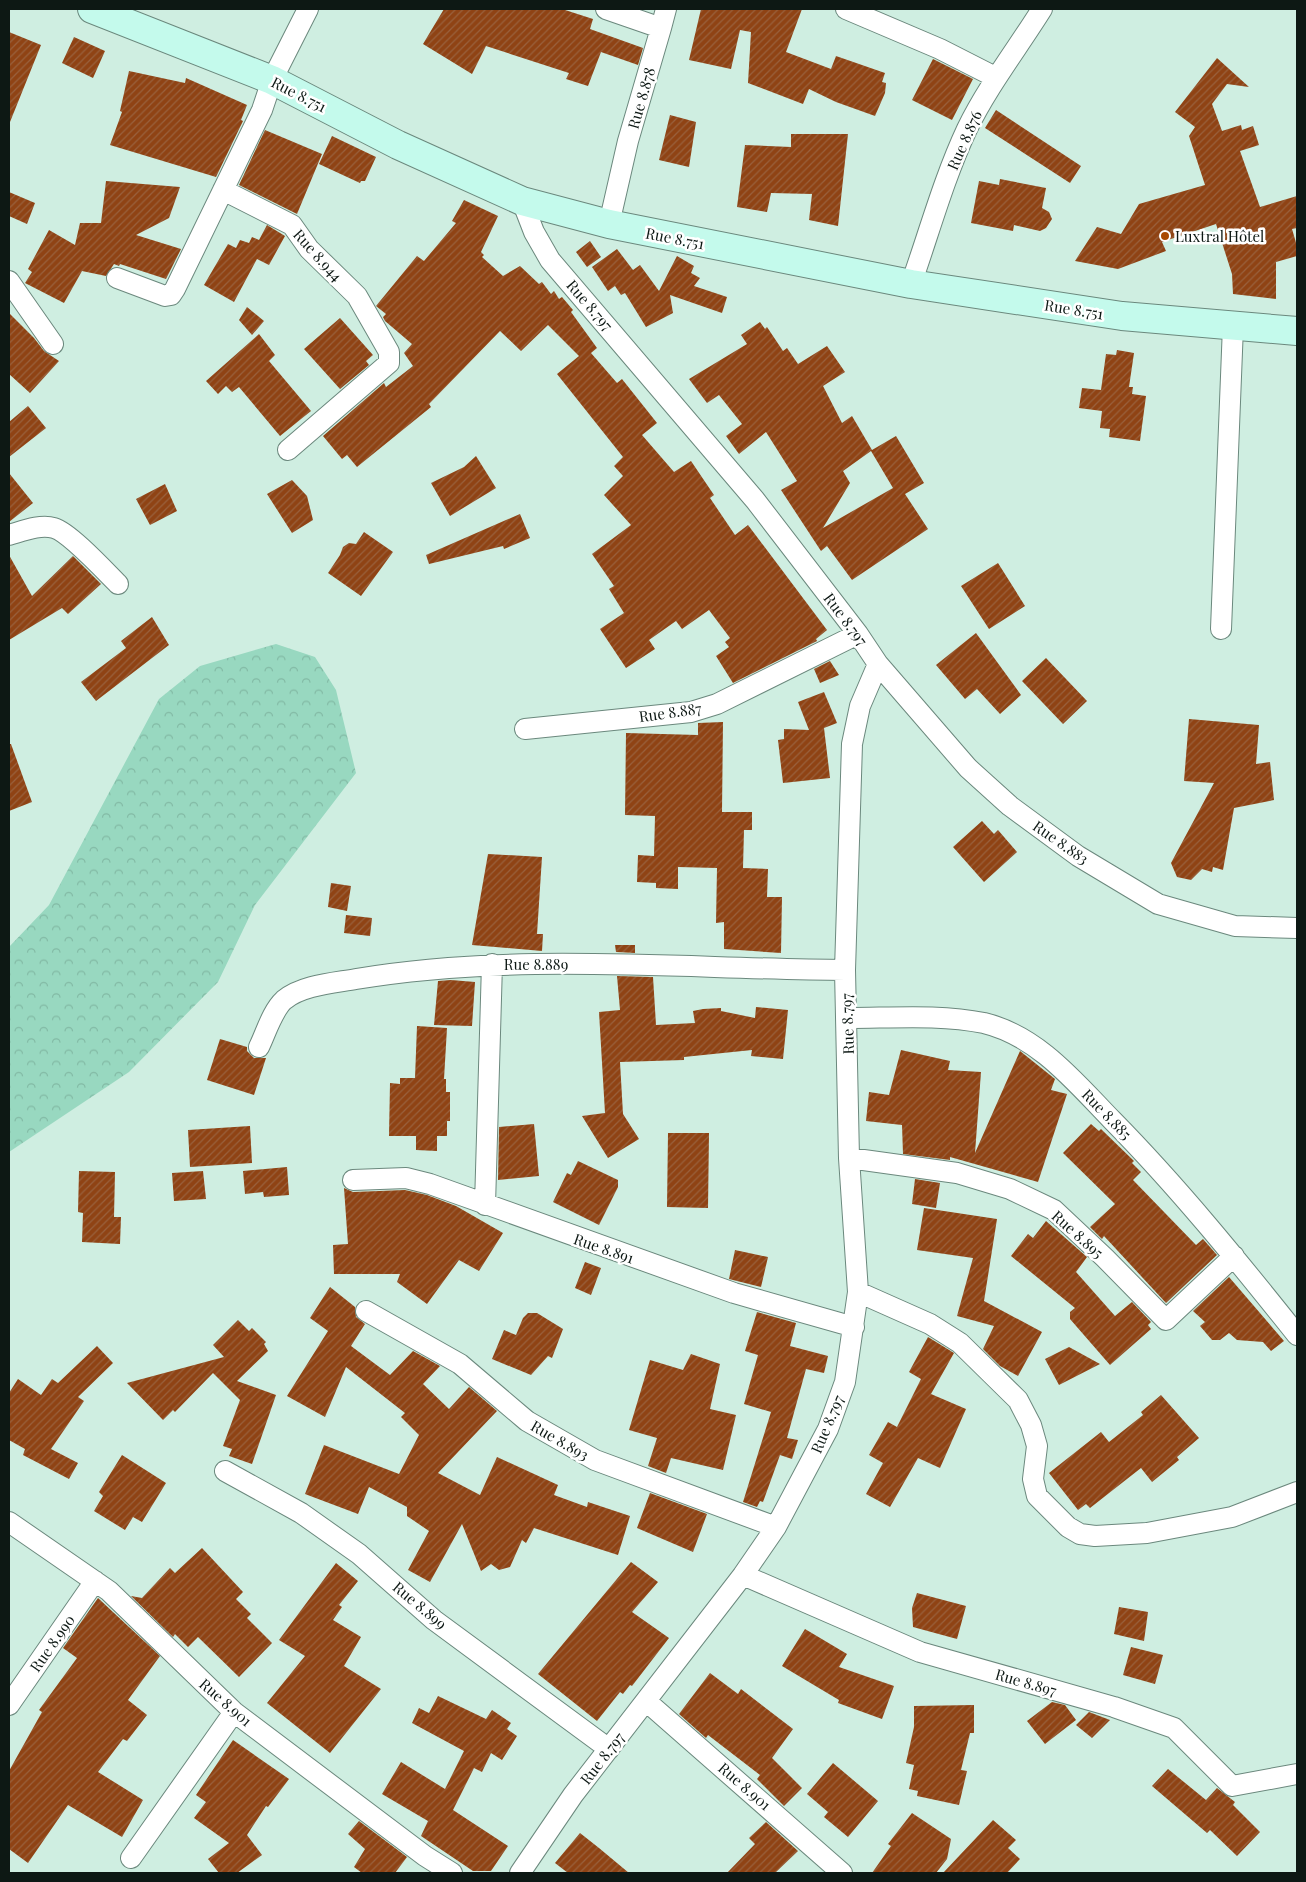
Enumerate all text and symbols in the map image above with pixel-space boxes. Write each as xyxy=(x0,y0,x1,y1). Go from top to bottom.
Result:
street label: Rue 8.878 xyxy=(623,65,659,131)
street label: Rue 8.751 xyxy=(268,72,330,117)
street label: Rue 8.876 xyxy=(942,107,986,173)
street label: Rue 8.751 xyxy=(644,223,706,254)
street label: Rue 8.944 xyxy=(289,225,347,285)
place label: Luxtral Hôtel xyxy=(1175,226,1264,246)
marker: Luxtral Hôtel xyxy=(1159,230,1171,242)
street label: Rue 8.797 xyxy=(562,275,618,335)
street label: Rue 8.751 xyxy=(1043,294,1105,324)
street label: Rue 8.797 xyxy=(820,589,872,649)
street label: Rue 8.887 xyxy=(637,698,703,726)
street label: Rue 8.883 xyxy=(1029,816,1093,869)
street label: Rue 8.889 xyxy=(504,954,568,974)
street label: Rue 8.797 xyxy=(836,993,858,1055)
street label: Rue 8.885 xyxy=(1078,1084,1136,1144)
street label: Rue 8.895 xyxy=(1048,1205,1108,1263)
street label: Rue 8.891 xyxy=(571,1228,637,1268)
street label: Rue 8.797 xyxy=(806,1392,848,1456)
street label: Rue 8.893 xyxy=(527,1415,593,1465)
street label: Rue 8.899 xyxy=(389,1577,451,1633)
street label: Rue 8.990 xyxy=(25,1610,79,1676)
street label: Rue 8.897 xyxy=(993,1664,1059,1700)
street label: Rue 8.901 xyxy=(195,1674,257,1731)
street label: Rue 8.797 xyxy=(575,1728,629,1788)
street label: Rue 8.901 xyxy=(714,1758,776,1815)

